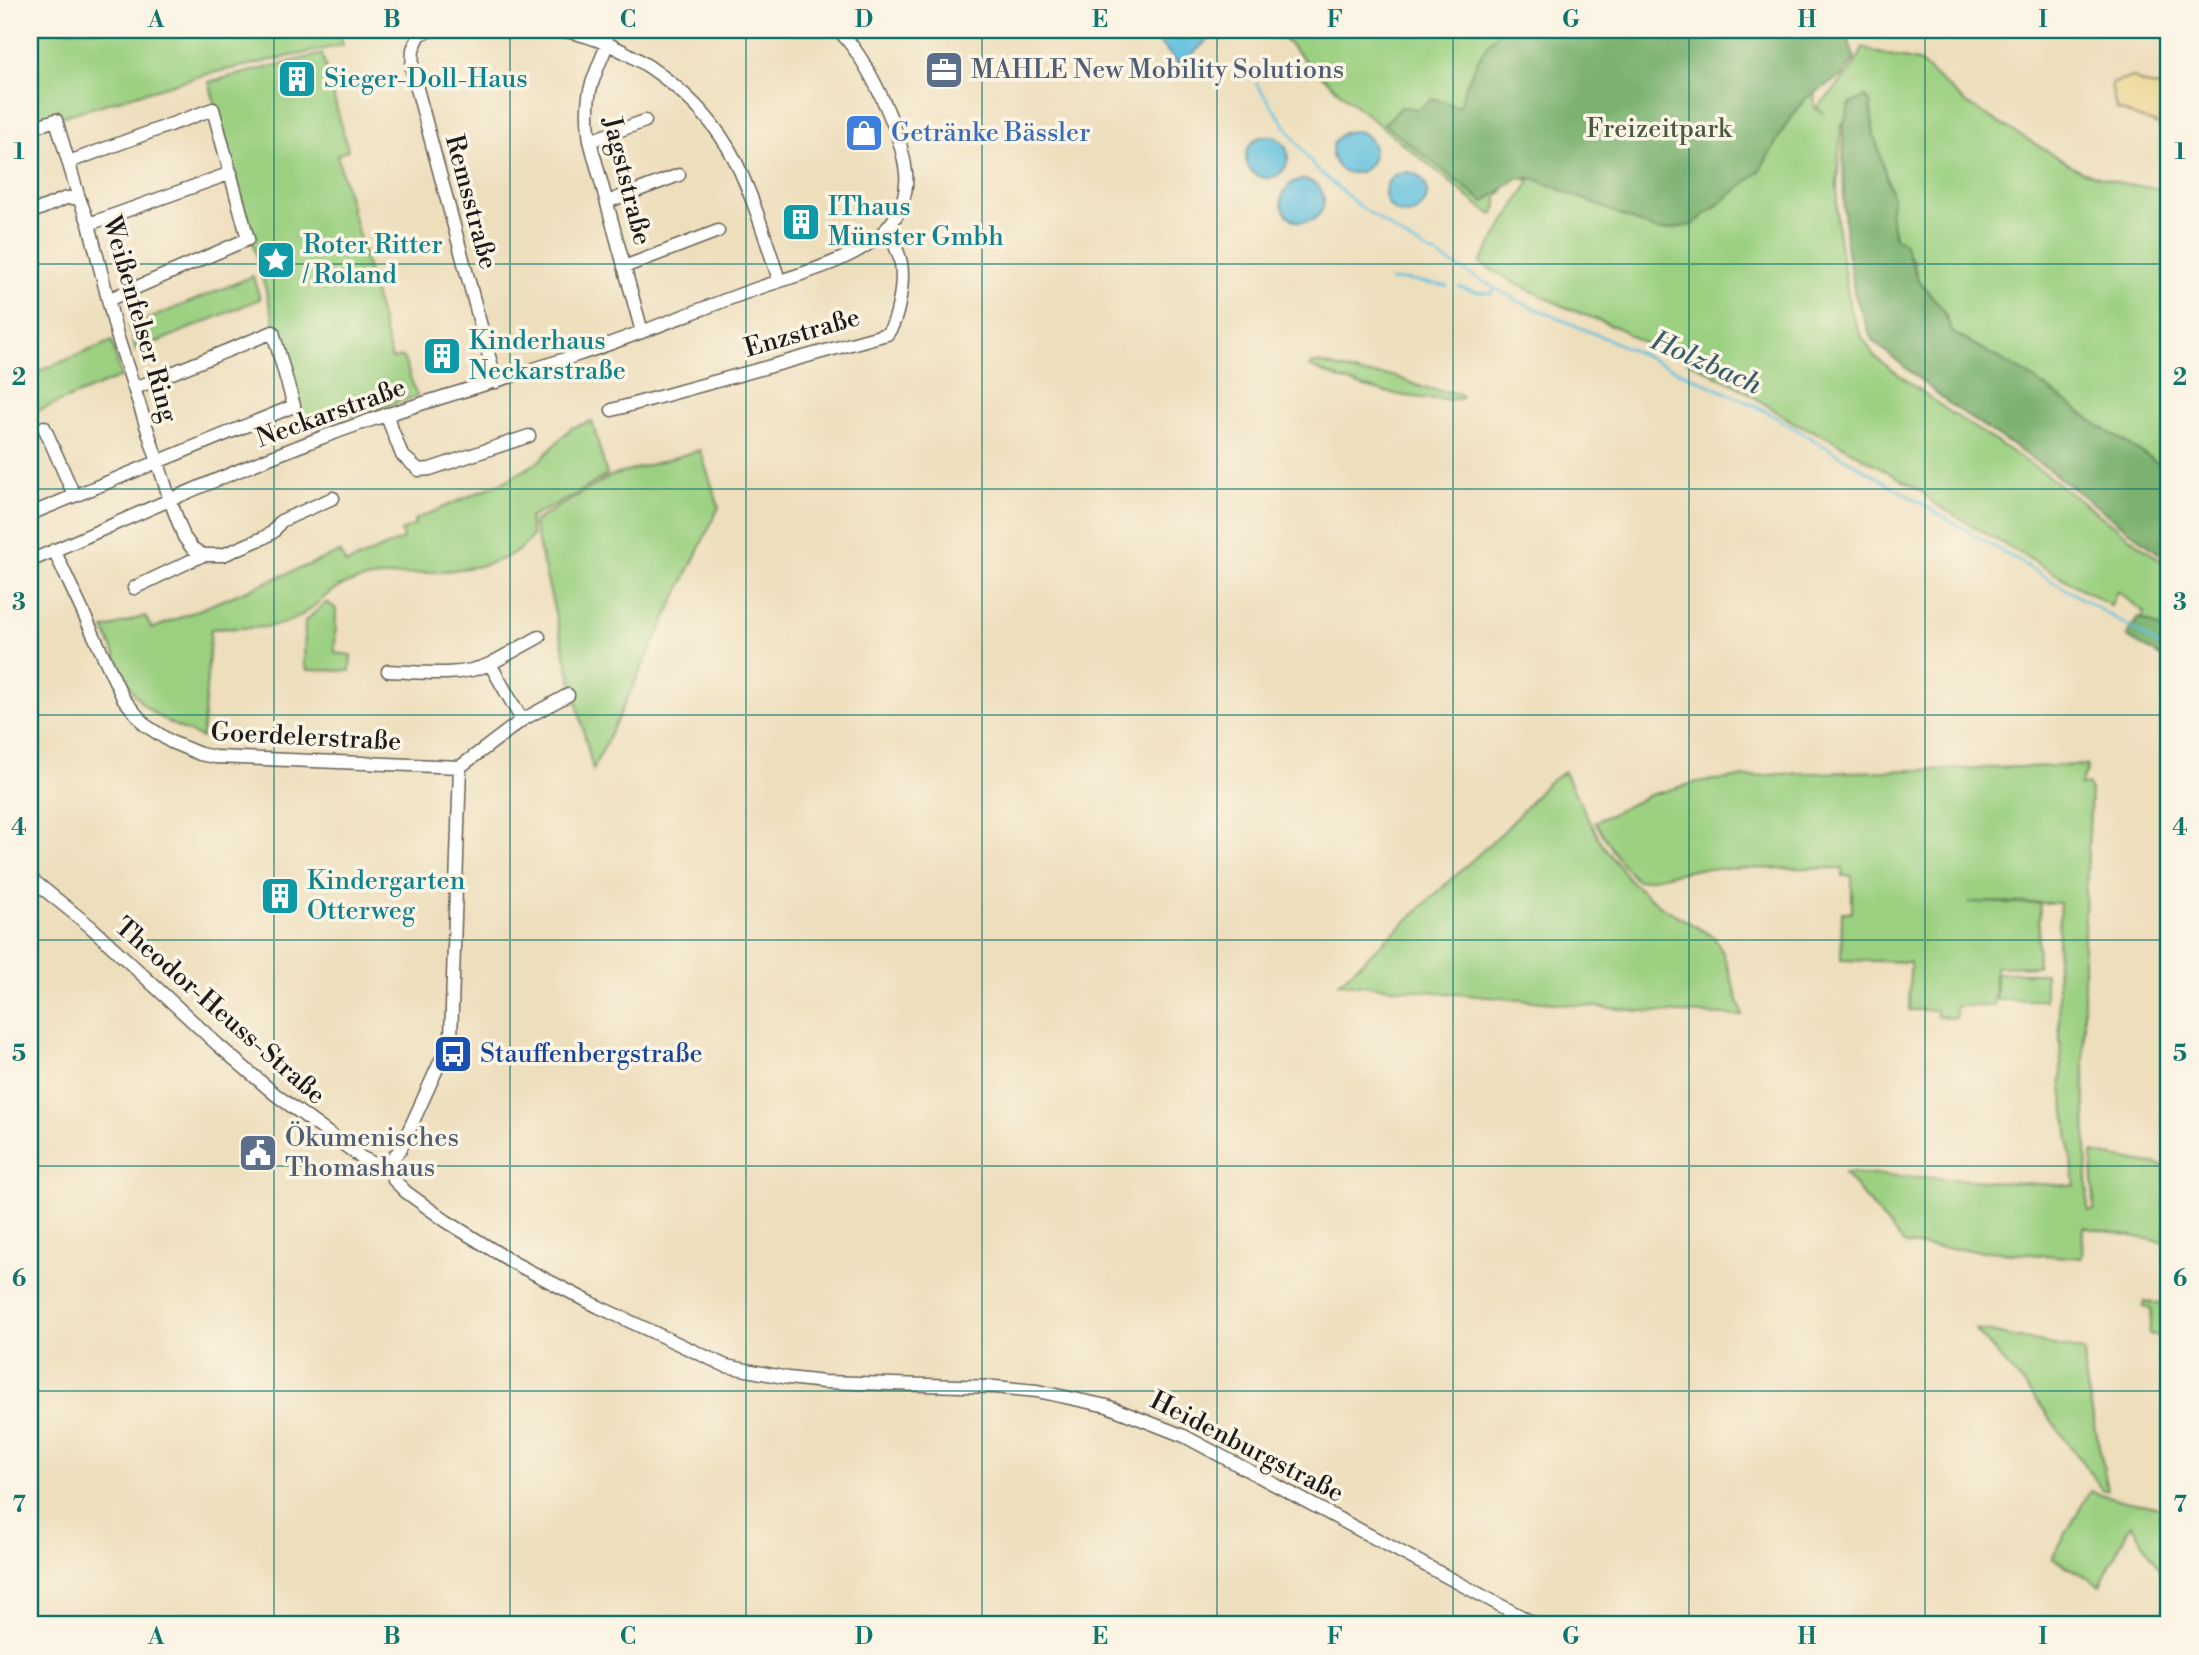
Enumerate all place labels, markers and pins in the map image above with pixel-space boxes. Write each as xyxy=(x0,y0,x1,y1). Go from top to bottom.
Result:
office icon: MAHLE New Mobility Solutions xyxy=(923,49,965,91)
place label: MAHLE New Mobility Solutions xyxy=(971,54,1344,86)
building icon: Sieger-Doll-Haus xyxy=(276,58,318,100)
place label: Sieger-Doll-Haus xyxy=(324,63,528,95)
shop icon: Getränke Bässler xyxy=(843,112,885,154)
place label: Getränke Bässler xyxy=(891,117,1090,149)
place label: IThaus Münster Gmbh xyxy=(828,191,1004,253)
building icon: IThaus Münster Gmbh xyxy=(780,201,822,243)
place label: Roter Ritter / Roland xyxy=(302,229,443,291)
place icon: Roter Ritter / Roland xyxy=(255,239,297,281)
place label: Kinderhaus Neckarstraße xyxy=(469,325,626,387)
building icon: Kinderhaus Neckarstraße xyxy=(421,335,463,377)
place label: Kindergarten Otterweg xyxy=(307,865,465,927)
building icon: Kindergarten Otterweg xyxy=(259,875,301,917)
bus stop icon: Stauffenbergstraße xyxy=(432,1033,474,1075)
place label: Stauffenbergstraße xyxy=(480,1038,703,1070)
place label: Ökumenisches Thomashaus xyxy=(285,1121,459,1184)
public building icon: Ökumenisches Thomashaus xyxy=(237,1132,279,1174)

